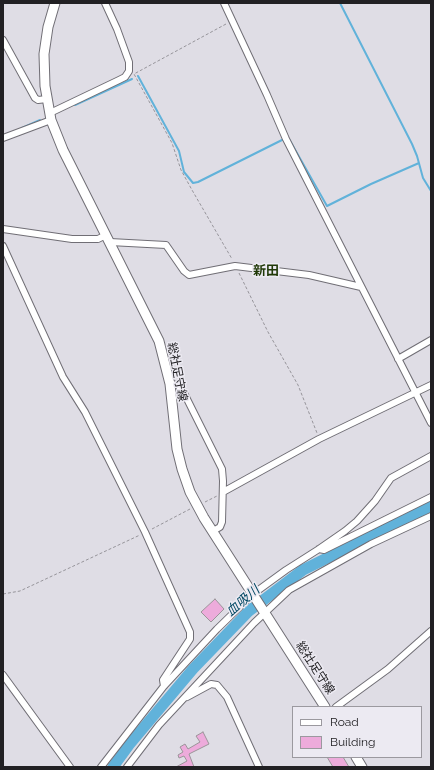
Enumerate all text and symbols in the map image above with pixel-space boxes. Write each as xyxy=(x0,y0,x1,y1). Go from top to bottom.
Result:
district label: 新田 xyxy=(253,263,279,279)
street label: 総社足守線 xyxy=(164,341,190,403)
water label: 血吸川 xyxy=(223,582,263,620)
street label: 総社足守線 xyxy=(293,639,337,697)
legend xyxy=(292,706,422,758)
text: Road xyxy=(330,715,359,729)
text: Building xyxy=(330,735,376,749)

